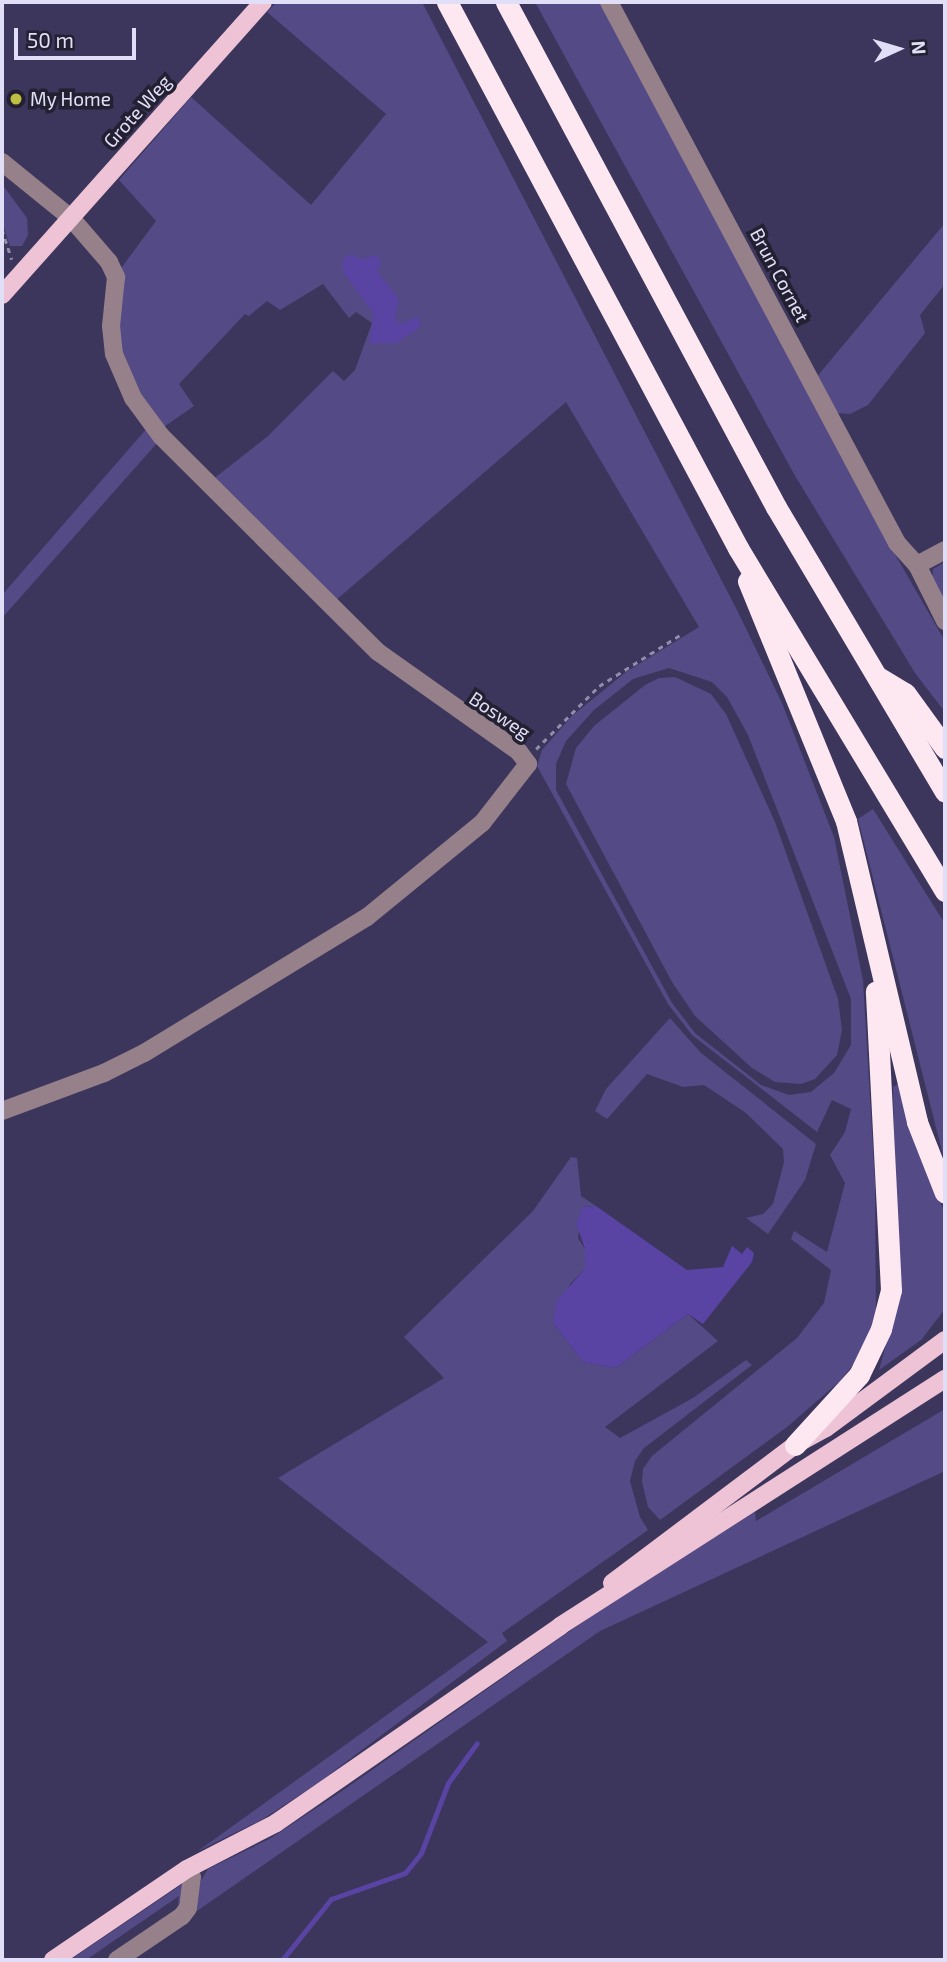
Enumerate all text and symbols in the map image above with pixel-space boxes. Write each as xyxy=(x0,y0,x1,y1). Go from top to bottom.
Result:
scale bar xyxy=(18,14,140,58)
north arrow xyxy=(863,14,933,84)
text: 50 m xyxy=(27,27,74,52)
text: N xyxy=(907,40,931,55)
street label: Grote Weg xyxy=(98,70,176,152)
place label: My Home xyxy=(30,88,111,110)
marker: My Home xyxy=(8,91,24,107)
street label: Brun Cornet xyxy=(746,224,814,326)
street label: Bosweg xyxy=(465,686,535,744)

